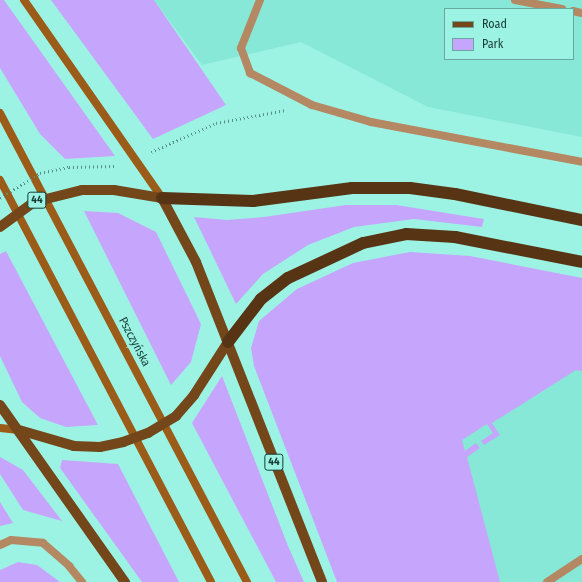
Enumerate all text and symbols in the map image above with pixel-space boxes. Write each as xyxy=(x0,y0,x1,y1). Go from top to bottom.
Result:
legend xyxy=(444,8,574,60)
text: Road xyxy=(482,17,507,31)
text: Park xyxy=(482,37,503,51)
road number: 44 xyxy=(27,191,47,209)
street label: Pszczyńska xyxy=(115,315,153,369)
road number: 44 xyxy=(264,453,284,471)

